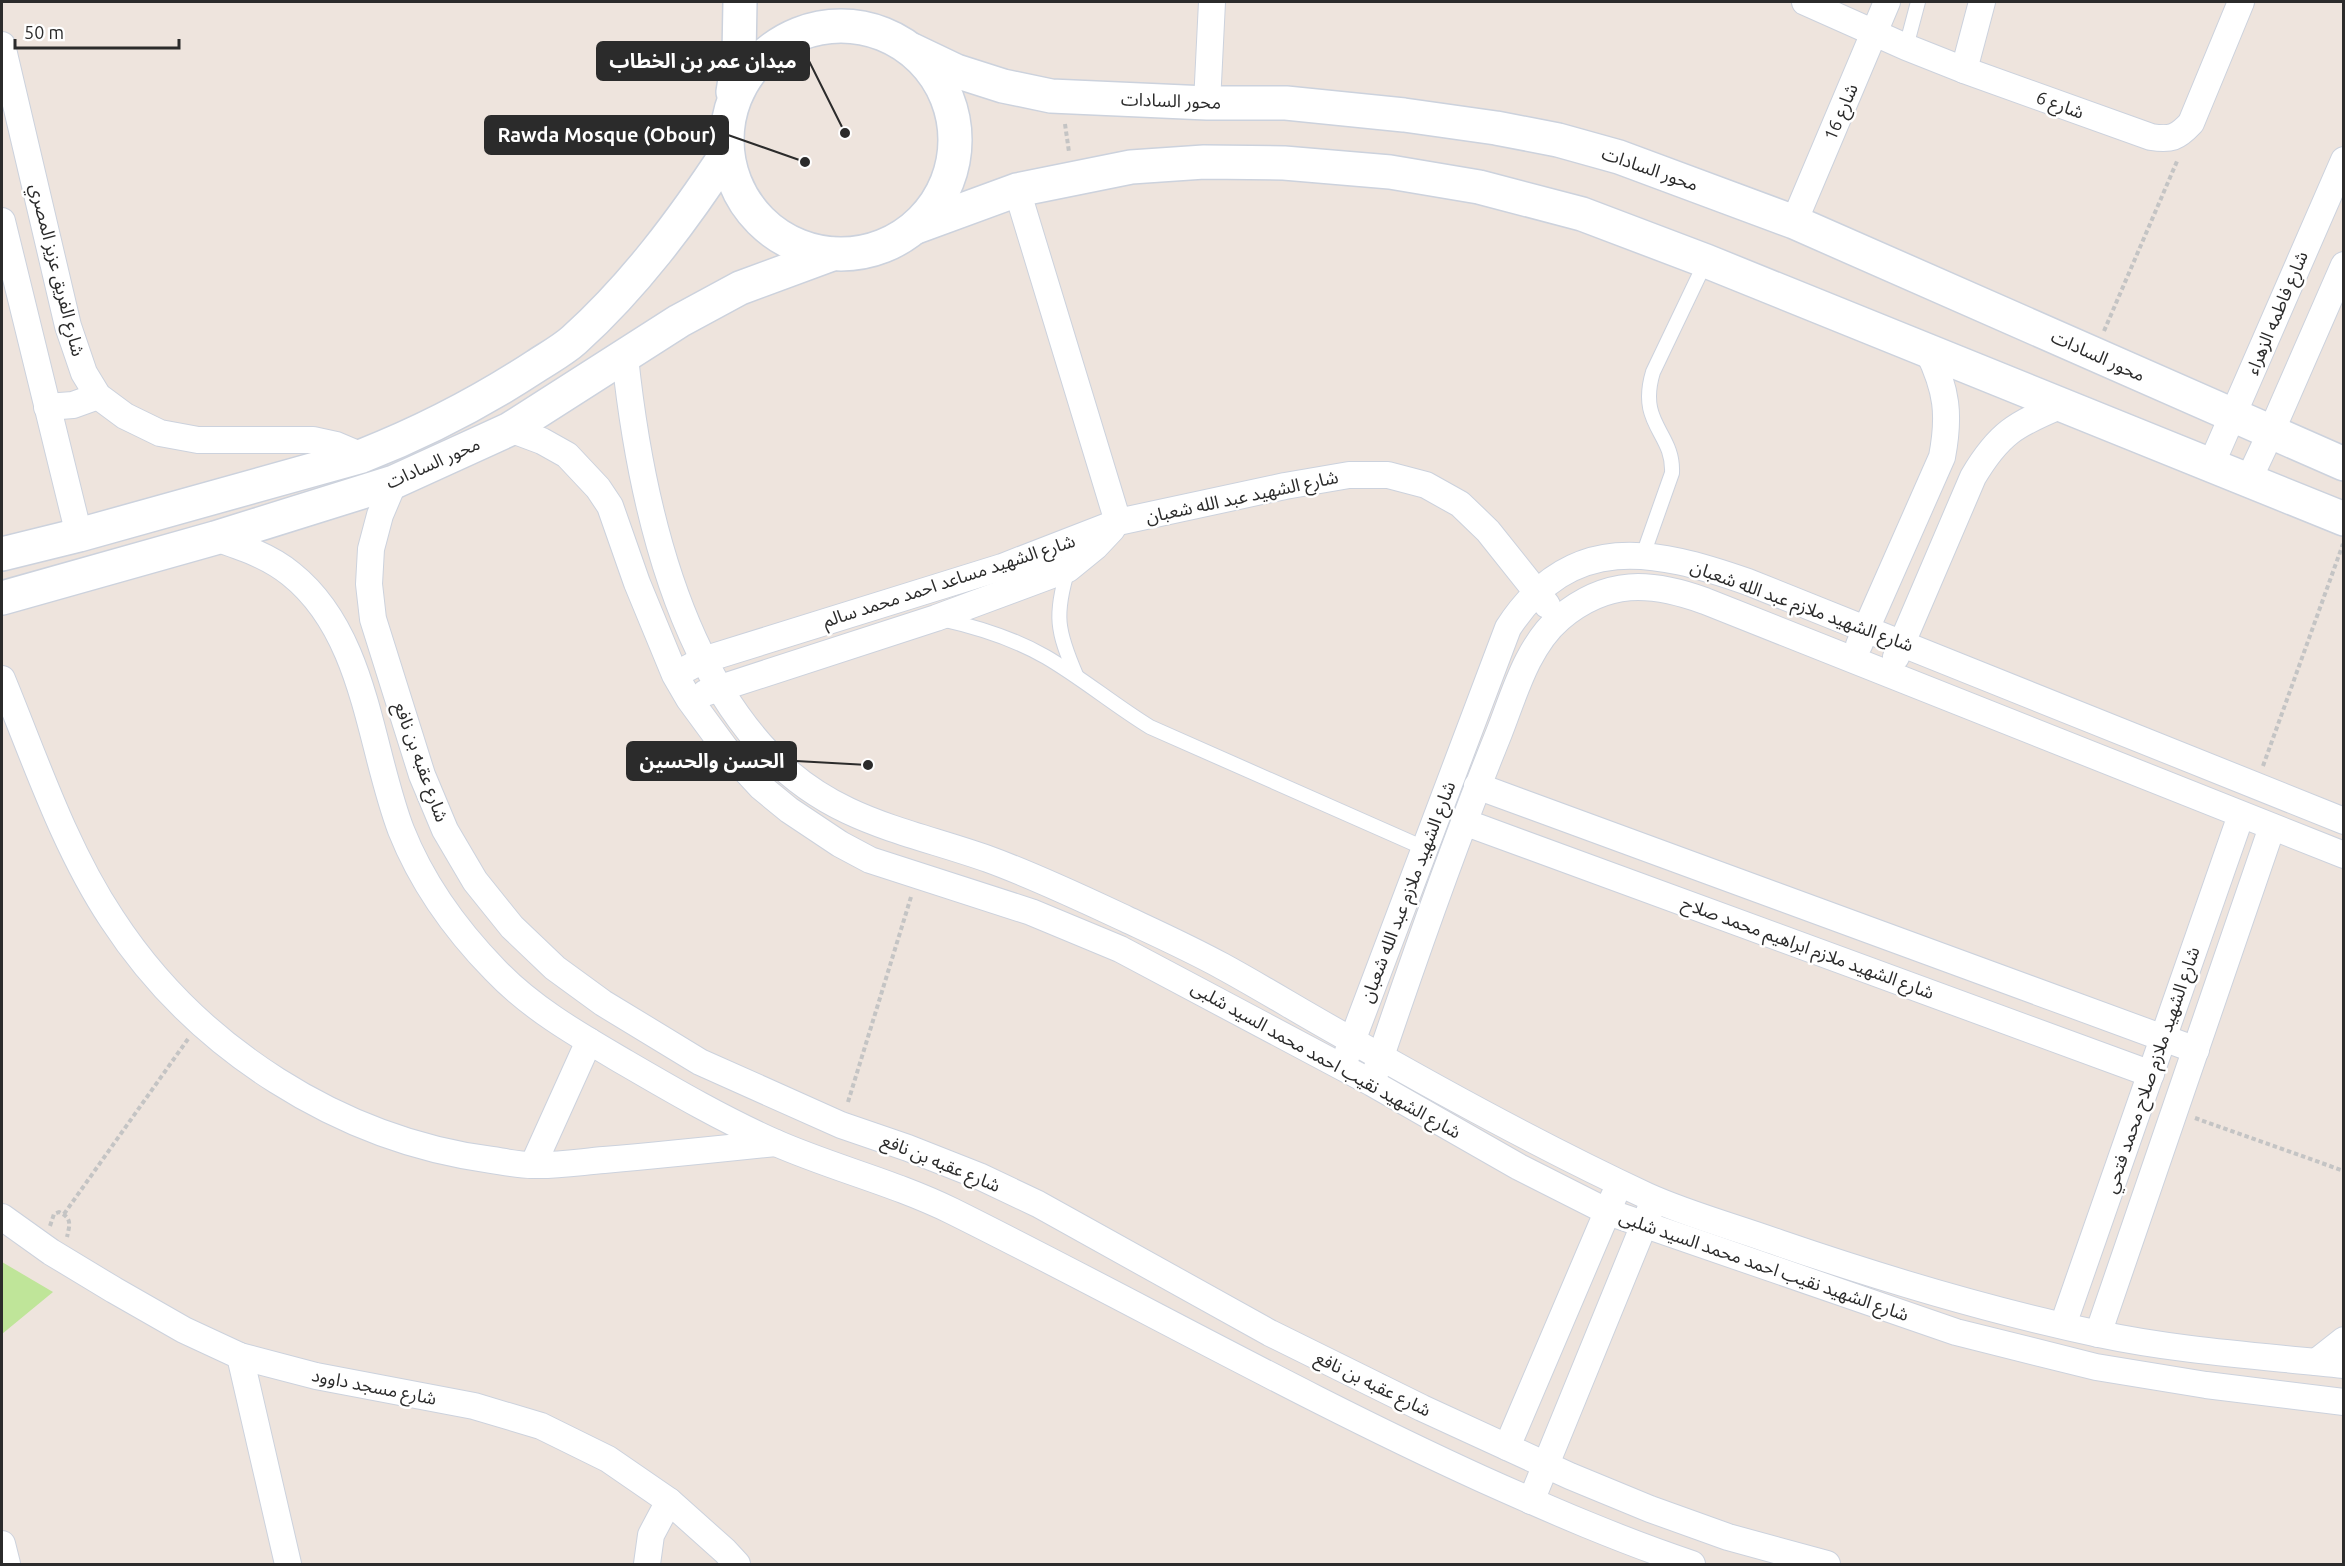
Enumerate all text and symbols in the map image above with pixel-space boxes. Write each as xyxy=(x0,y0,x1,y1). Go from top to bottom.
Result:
scale bar xyxy=(15,12,178,50)
text: 50 m xyxy=(24,22,64,42)
callout: ميدان عمر بن الخطاب xyxy=(597,42,809,80)
text: ميدان عمر بن الخطاب xyxy=(609,49,797,73)
street label: شارع 16 xyxy=(1819,80,1866,145)
street label: شارع 6 xyxy=(2032,86,2087,127)
street label: محور السادات xyxy=(1120,88,1222,114)
callout: Rawda Mosque (Obour) xyxy=(485,116,728,154)
text: Rawda Mosque (Obour) xyxy=(498,123,716,146)
street label: محور السادات xyxy=(1599,142,1701,196)
street label: شارع الفريق عزيز المصري xyxy=(22,181,89,359)
street label: شارع فاطمه الزهراء xyxy=(2241,248,2316,379)
street label: محور السادات xyxy=(2048,326,2148,386)
street label: محور السادات xyxy=(383,433,483,493)
street label: شارع الشهيد عبد الله شعبان xyxy=(1144,466,1341,531)
street label: شارع الشهيد مساعد احمد محمد سالم xyxy=(820,530,1079,635)
street label: شارع الشهيد ملازم عبد الله شعبان xyxy=(1687,555,1916,659)
street label: شارع عقبه بن نافع xyxy=(386,699,453,826)
callout: الحسن والحسين xyxy=(627,742,796,780)
text: الحسن والحسين xyxy=(640,749,784,773)
street label: شارع الشهيد ملازم عبد الله شعبان xyxy=(1356,778,1463,1007)
street label: شارع الشهيد ملازم ابراهيم محمد صلاح xyxy=(1678,892,1937,1007)
street label: شارع الشهيد ملازم صلاح محمد فتحي xyxy=(2099,944,2207,1197)
street label: شارع الشهيد نقيب احمد محمد السيد شلبى xyxy=(1186,976,1465,1146)
street label: شارع عقبه بن نافع xyxy=(877,1129,1004,1200)
street label: شارع الشهيد نقيب احمد محمد السيد شلبى xyxy=(1615,1206,1912,1329)
street label: شارع عقبه بن نافع xyxy=(1310,1346,1434,1424)
street label: شارع مسجد داوود xyxy=(309,1364,438,1413)

